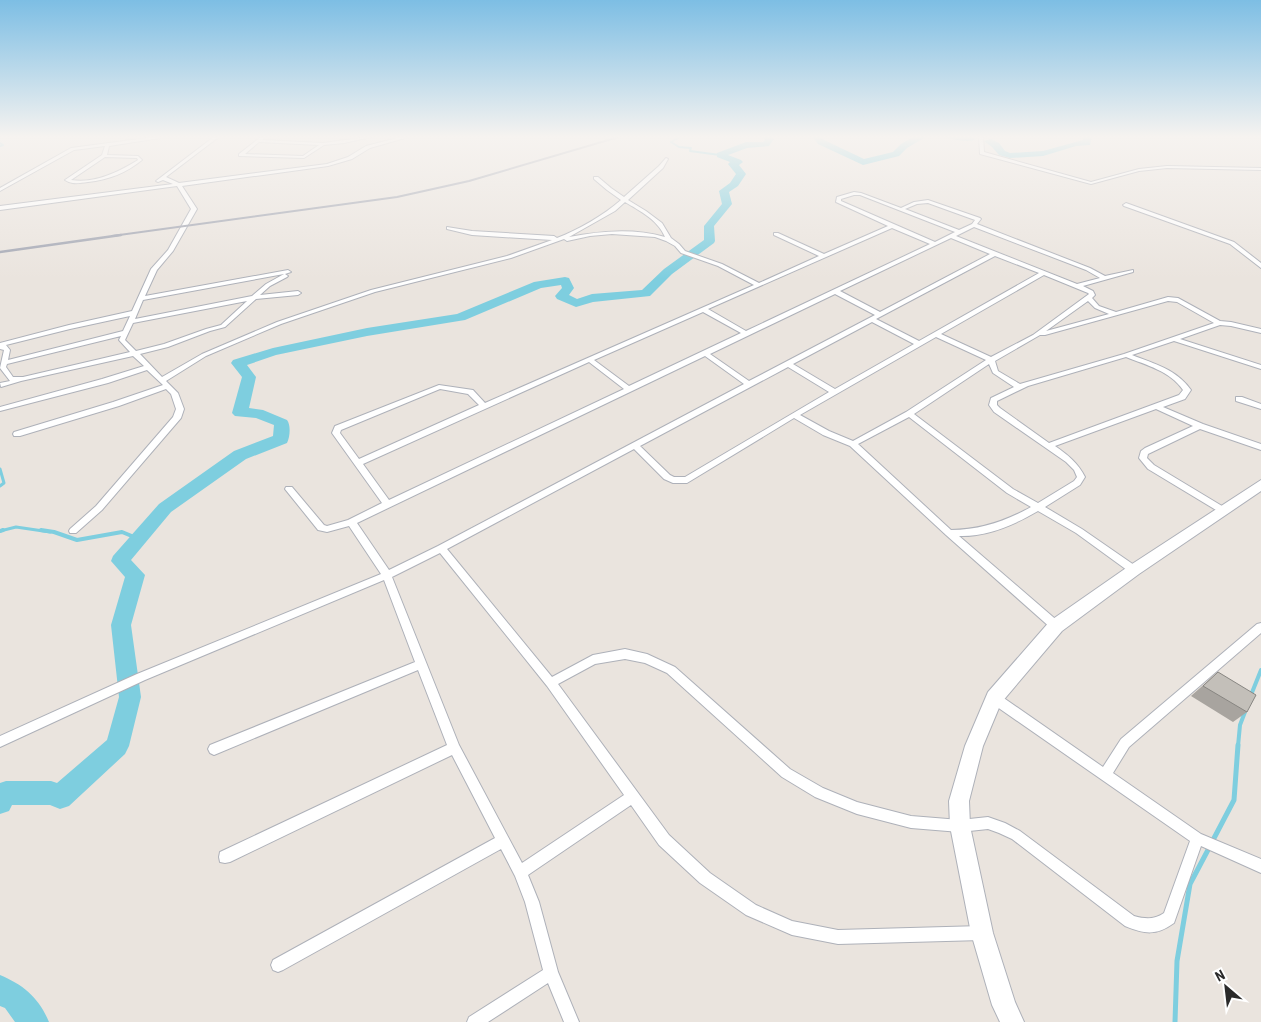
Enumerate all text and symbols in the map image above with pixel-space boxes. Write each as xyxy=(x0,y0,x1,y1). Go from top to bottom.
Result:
north arrow xyxy=(1201,962,1251,1012)
text: N xyxy=(1212,966,1227,985)

